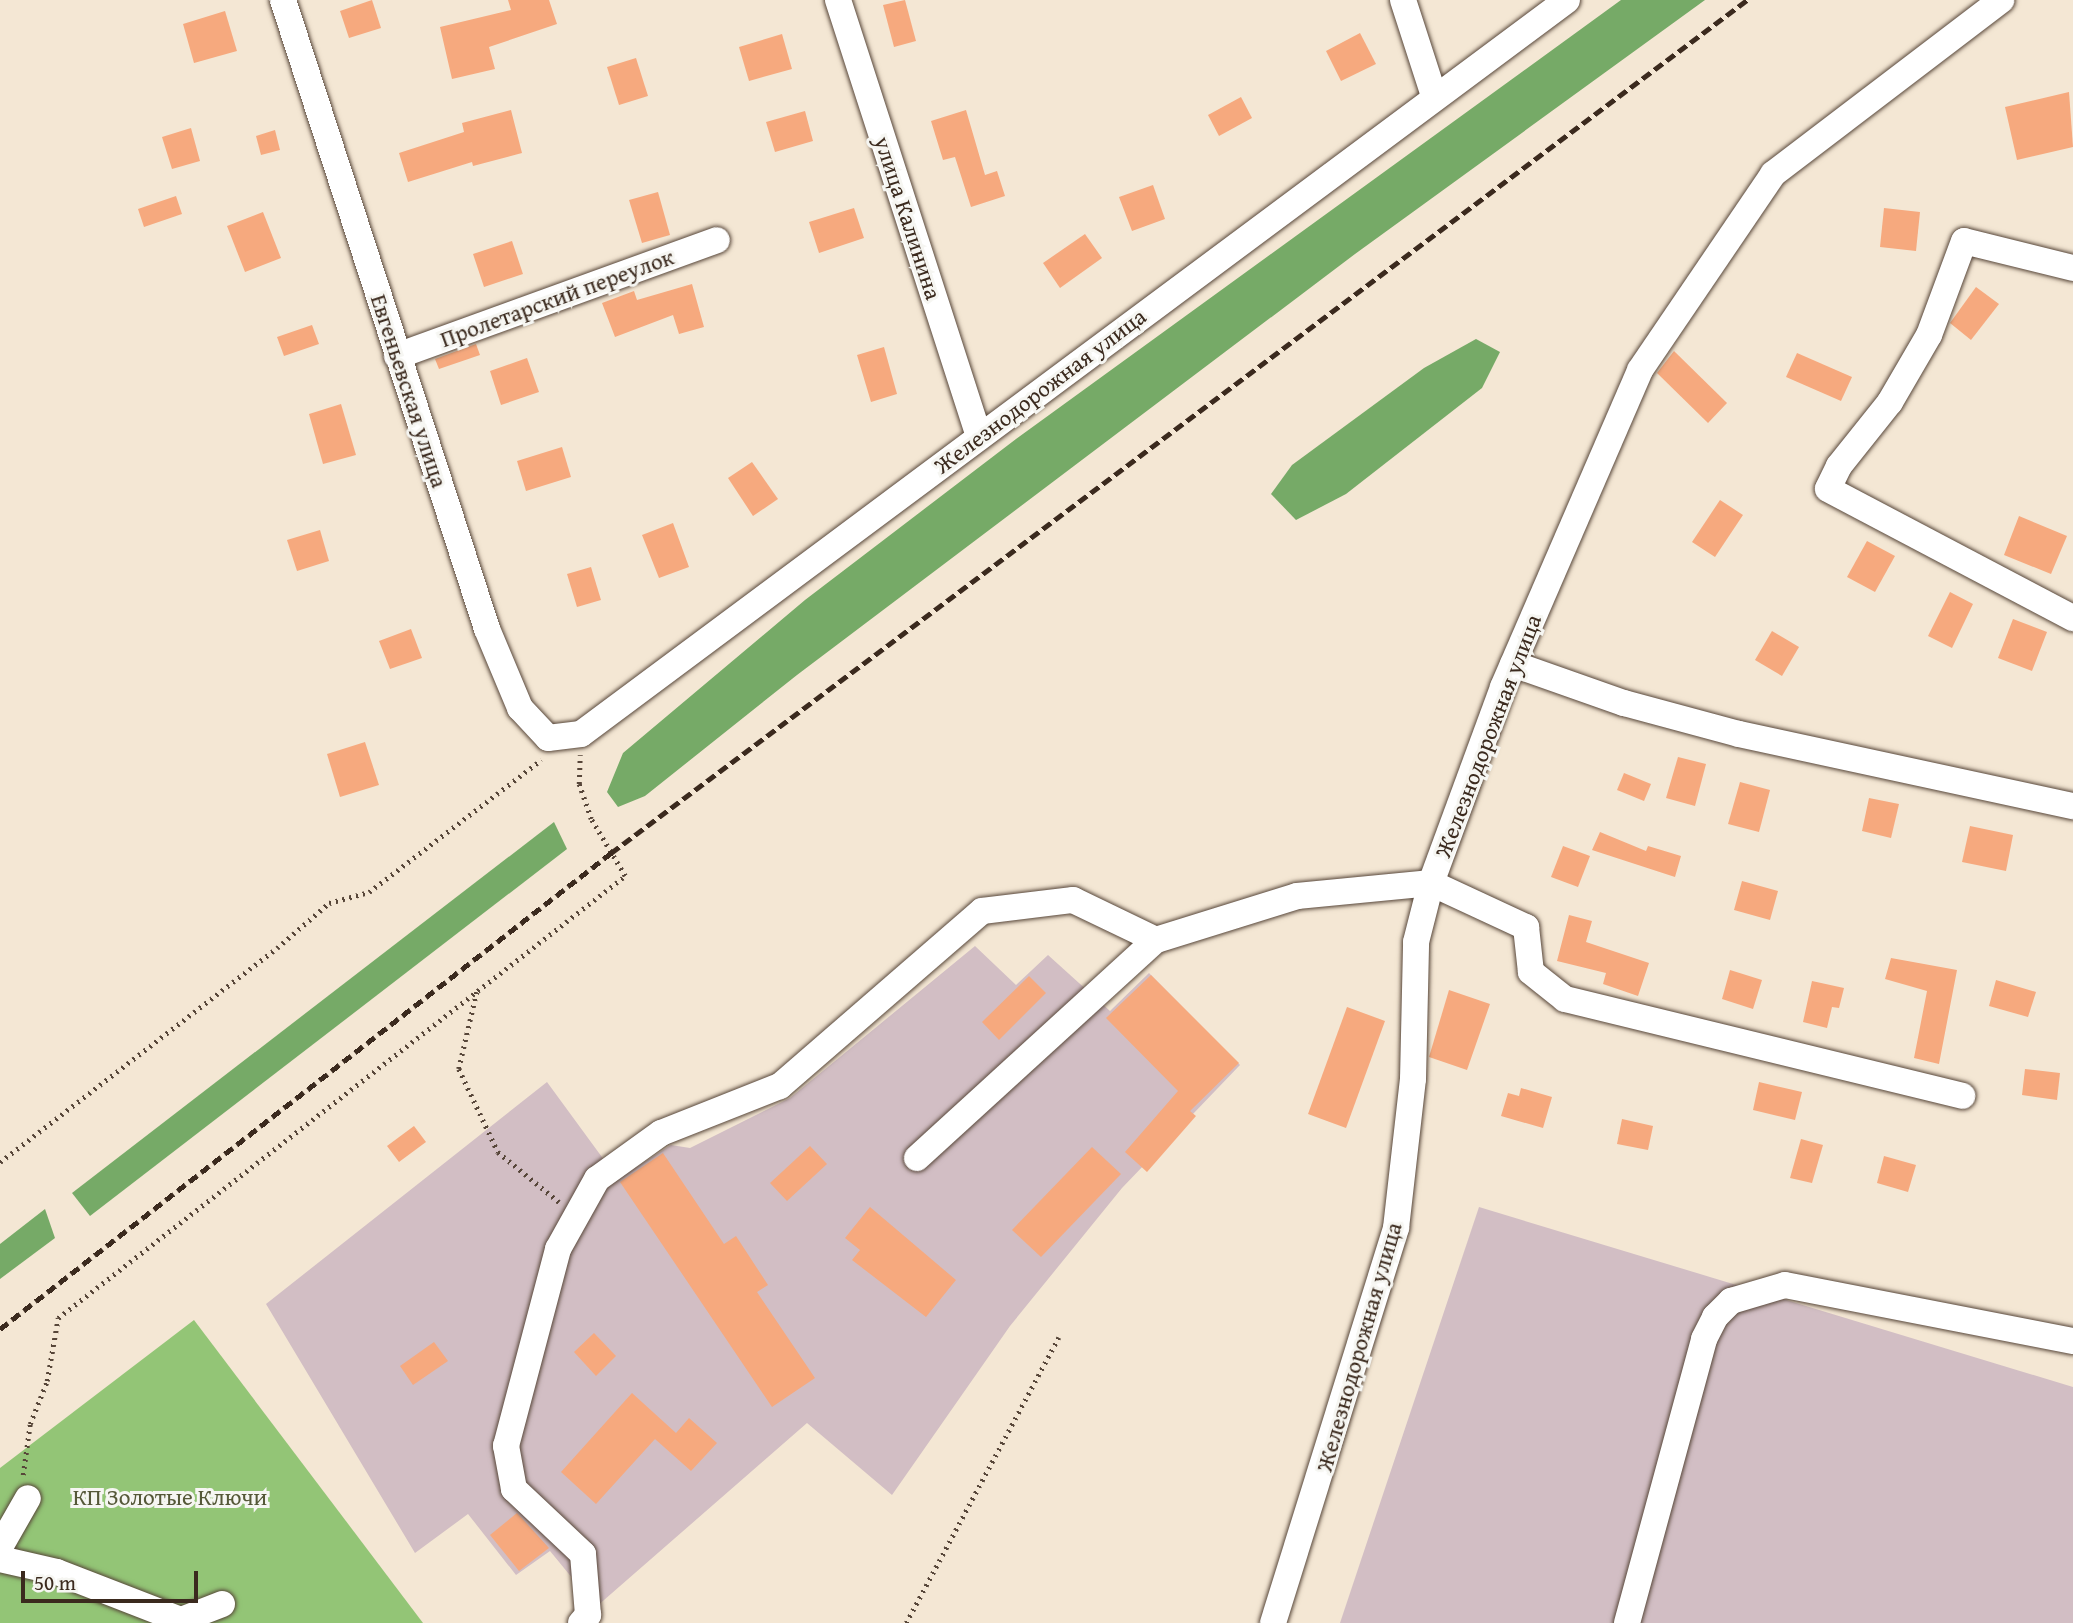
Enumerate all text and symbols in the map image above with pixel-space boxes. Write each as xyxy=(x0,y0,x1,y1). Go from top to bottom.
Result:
street label: улица Калинина xyxy=(869,133,947,303)
street label: Пролетарский переулок xyxy=(436,243,678,353)
street label: Евгеньевская улица xyxy=(365,291,453,491)
street label: Железнодорожная улица xyxy=(929,302,1151,480)
street label: Железнодорожная улица xyxy=(1429,611,1547,861)
street label: Железнодорожная улица xyxy=(1310,1219,1408,1475)
park label: КП Золотые Ключи xyxy=(73,1483,267,1511)
scale bar xyxy=(24,1556,201,1600)
text: 50 m xyxy=(34,1567,76,1598)

